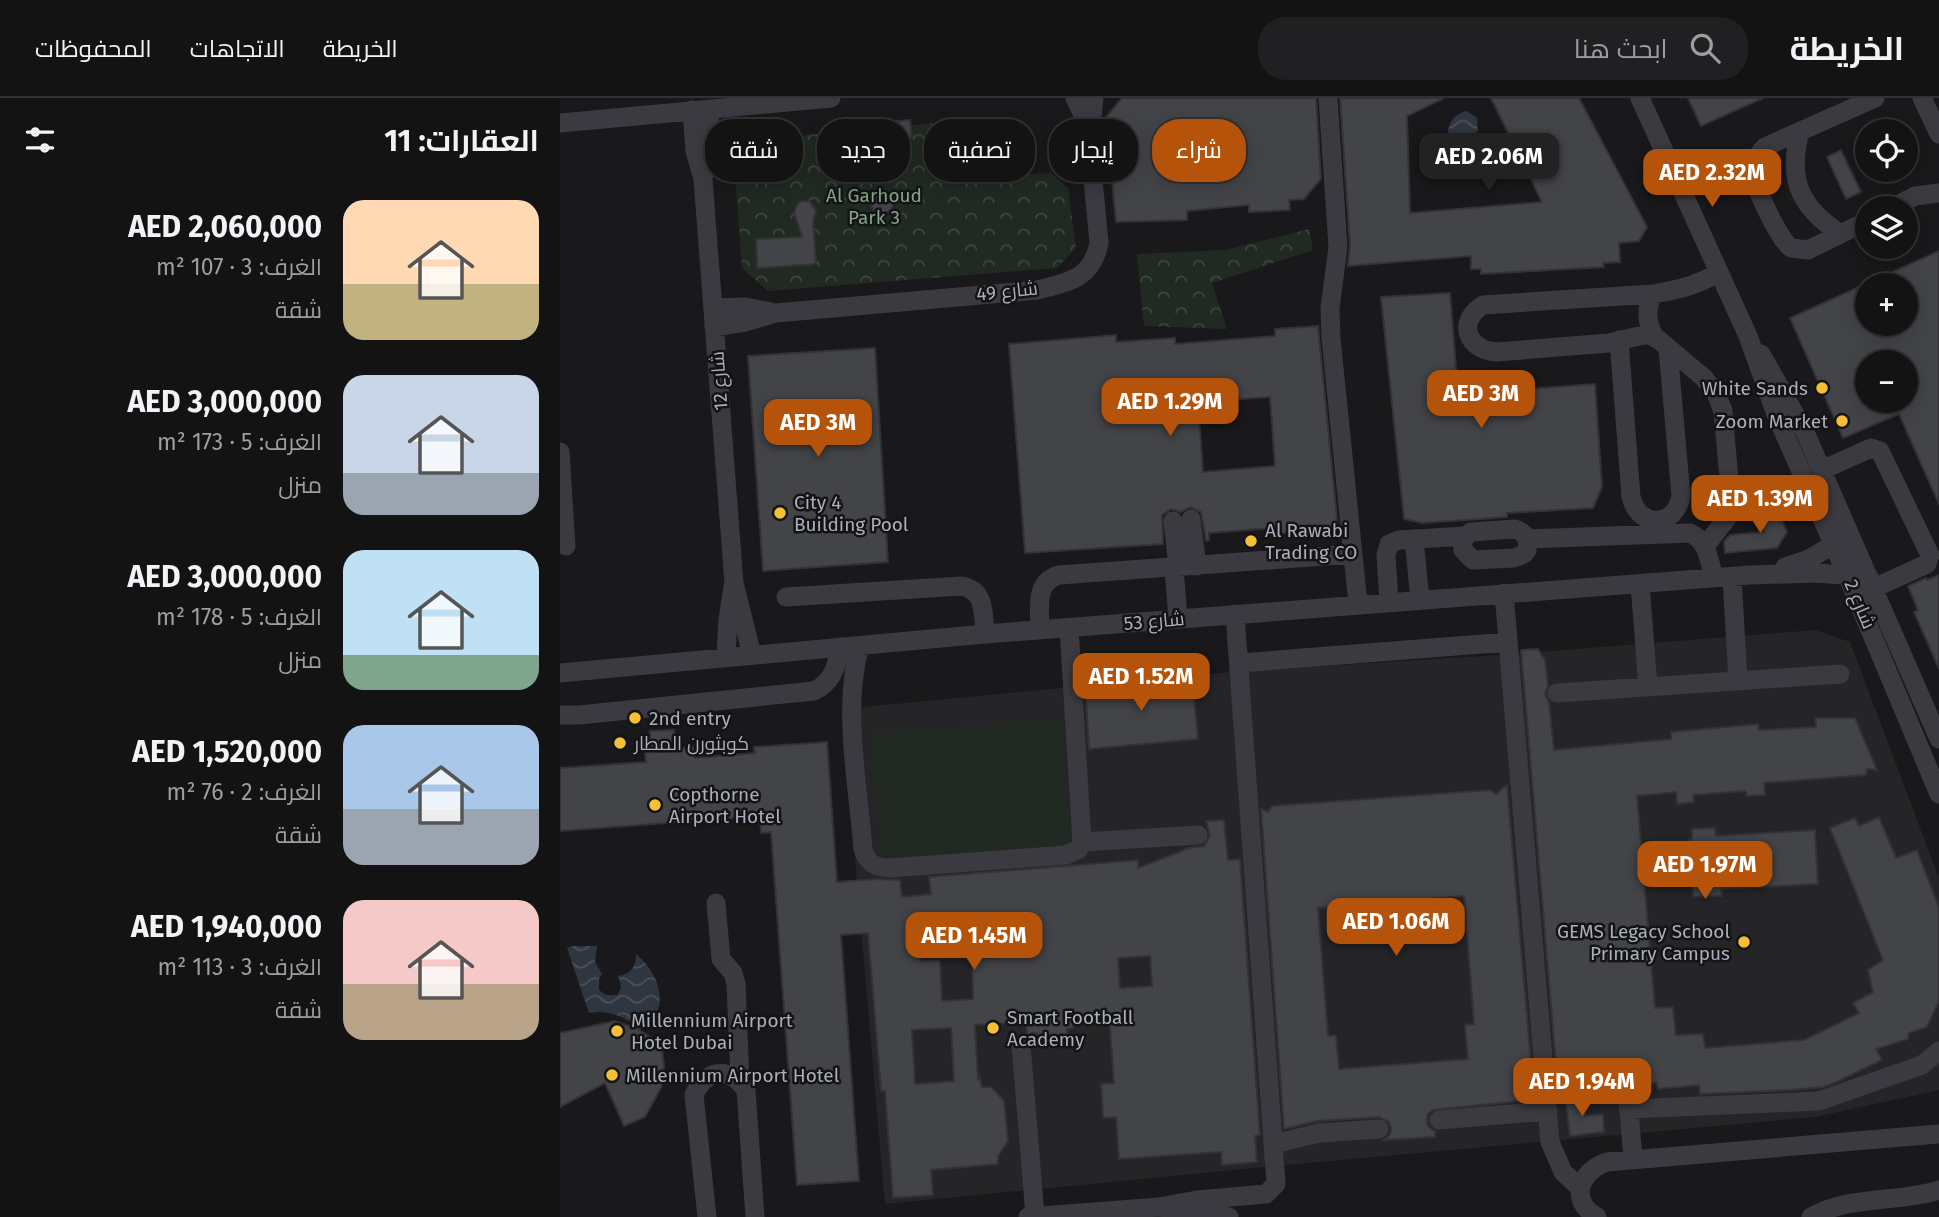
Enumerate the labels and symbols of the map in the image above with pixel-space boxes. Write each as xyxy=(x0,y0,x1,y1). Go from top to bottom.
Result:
pin: AED 2.06M xyxy=(1409,134,1569,193)
pin: AED 2.32M xyxy=(1632,150,1792,209)
park label: Al Garhoud Park 3 xyxy=(826,184,922,229)
street label: شارع 49 xyxy=(975,276,1039,308)
street label: شارع 12 xyxy=(705,350,735,411)
pin: AED 3M xyxy=(1424,370,1538,430)
place label: White Sands xyxy=(1702,377,1808,400)
pin: AED 1.29M xyxy=(1090,378,1250,438)
marker: White Sands xyxy=(1814,380,1830,396)
pin: AED 3M xyxy=(761,400,875,459)
place label: Zoom Market xyxy=(1716,410,1828,433)
marker: Zoom Market xyxy=(1834,413,1850,429)
pin: AED 1.39M xyxy=(1680,476,1840,535)
place label: City 4 Building Pool xyxy=(794,491,909,536)
marker: City 4 Building Pool xyxy=(772,505,788,521)
place label: Al Rawabi Trading CO xyxy=(1265,519,1357,564)
marker: Al Rawabi Trading CO xyxy=(1243,533,1259,549)
street label: شارع 2 xyxy=(1838,576,1881,633)
street label: شارع 53 xyxy=(1123,607,1185,637)
pin: AED 1.52M xyxy=(1061,654,1221,713)
place label: 2nd entry xyxy=(649,707,732,730)
marker: 2nd entry xyxy=(627,710,643,726)
place label: كوبثورن المطار xyxy=(633,732,749,755)
marker: كوبثورن المطار xyxy=(612,735,628,751)
place label: Copthorne Airport Hotel xyxy=(669,783,781,828)
marker: Copthorne Airport Hotel xyxy=(647,797,663,813)
pin: AED 1.97M xyxy=(1625,842,1785,901)
pin: AED 1.06M xyxy=(1316,898,1476,958)
pin: AED 1.45M xyxy=(894,912,1054,972)
place label: GEMS Legacy School Primary Campus xyxy=(1557,920,1730,965)
marker: GEMS Legacy School Primary Campus xyxy=(1736,934,1752,950)
place label: Smart Football Academy xyxy=(1007,1006,1134,1051)
place label: Millennium Airport Hotel Dubai xyxy=(631,1009,793,1054)
marker: Smart Football Academy xyxy=(985,1020,1001,1036)
marker: Millennium Airport Hotel Dubai xyxy=(609,1023,625,1039)
pin: AED 1.94M xyxy=(1502,1058,1662,1118)
place label: Millennium Airport Hotel xyxy=(626,1064,840,1087)
marker: Millennium Airport Hotel xyxy=(604,1067,620,1083)

